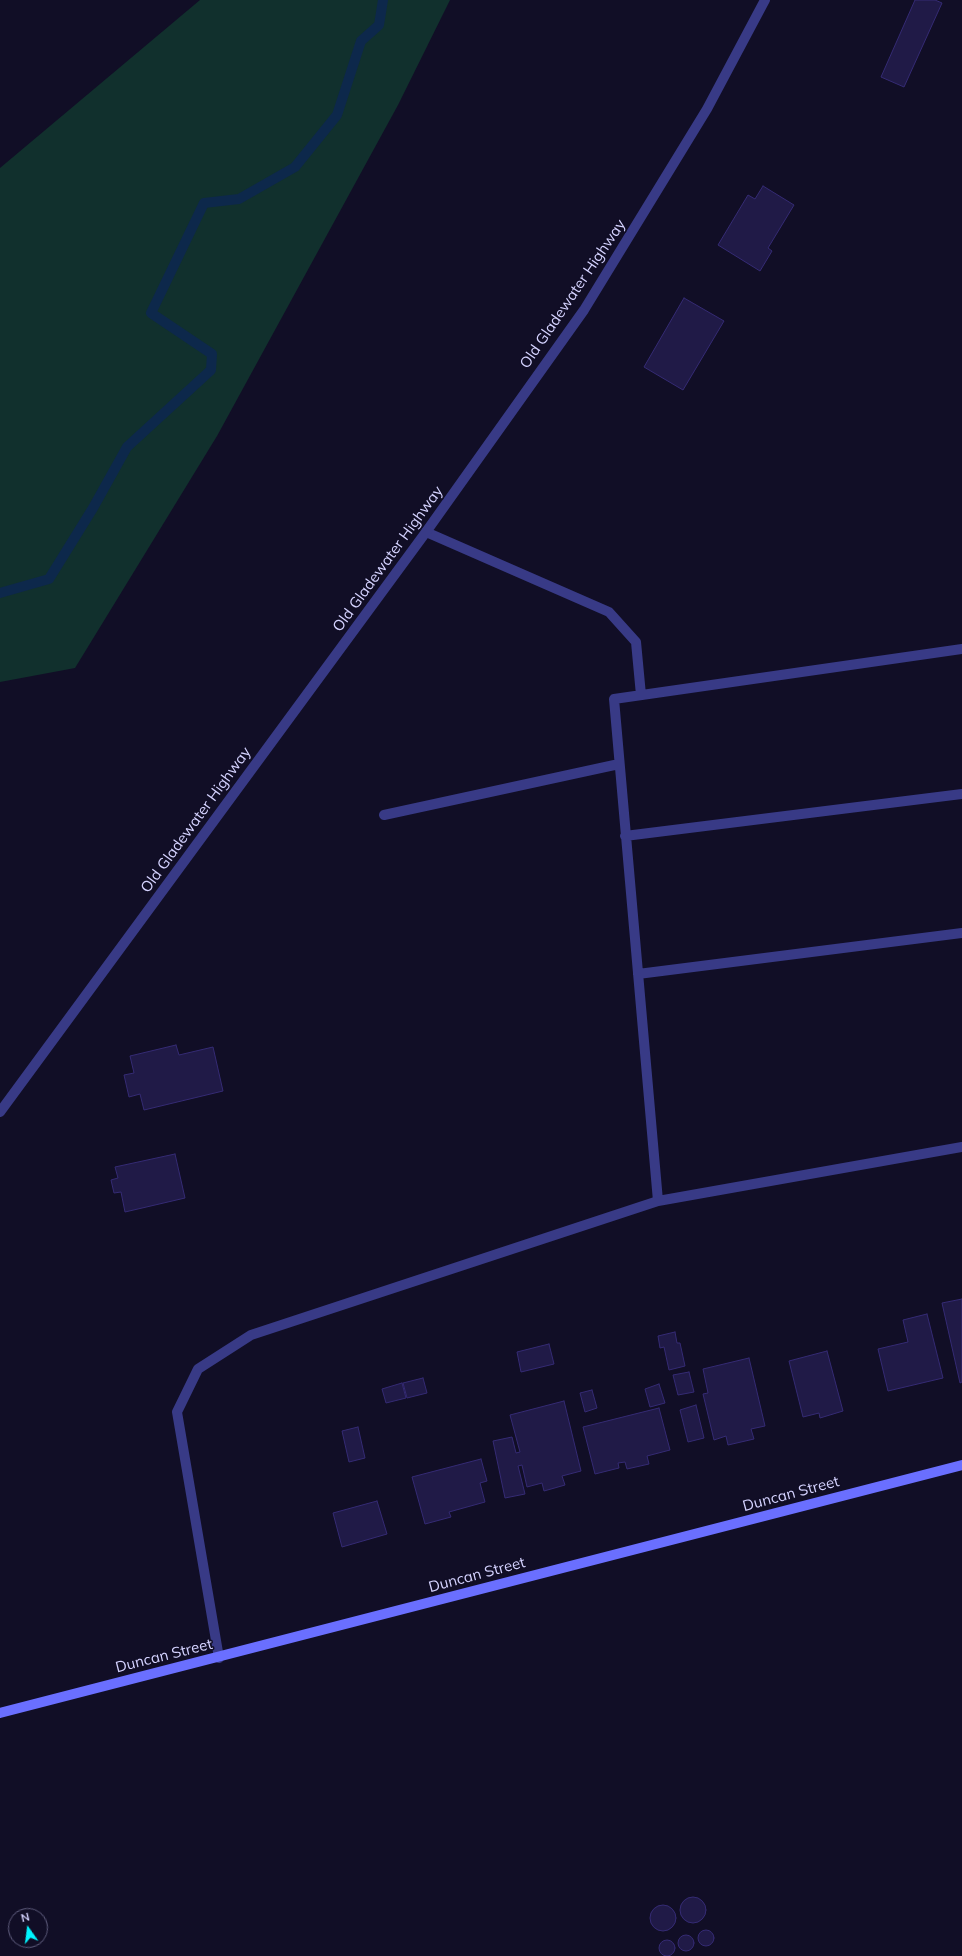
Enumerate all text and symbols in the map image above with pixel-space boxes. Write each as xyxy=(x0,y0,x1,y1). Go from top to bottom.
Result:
street label: Old Gladewater Highway xyxy=(516,216,630,372)
street label: Old Gladewater Highway xyxy=(329,483,447,635)
street label: Old Gladewater Highway xyxy=(137,744,255,896)
street label: Duncan Street xyxy=(741,1472,841,1516)
street label: Duncan Street xyxy=(427,1553,527,1597)
street label: Duncan Street xyxy=(114,1635,214,1677)
north arrow xyxy=(8,1908,48,1948)
text: N xyxy=(20,1910,31,1925)

